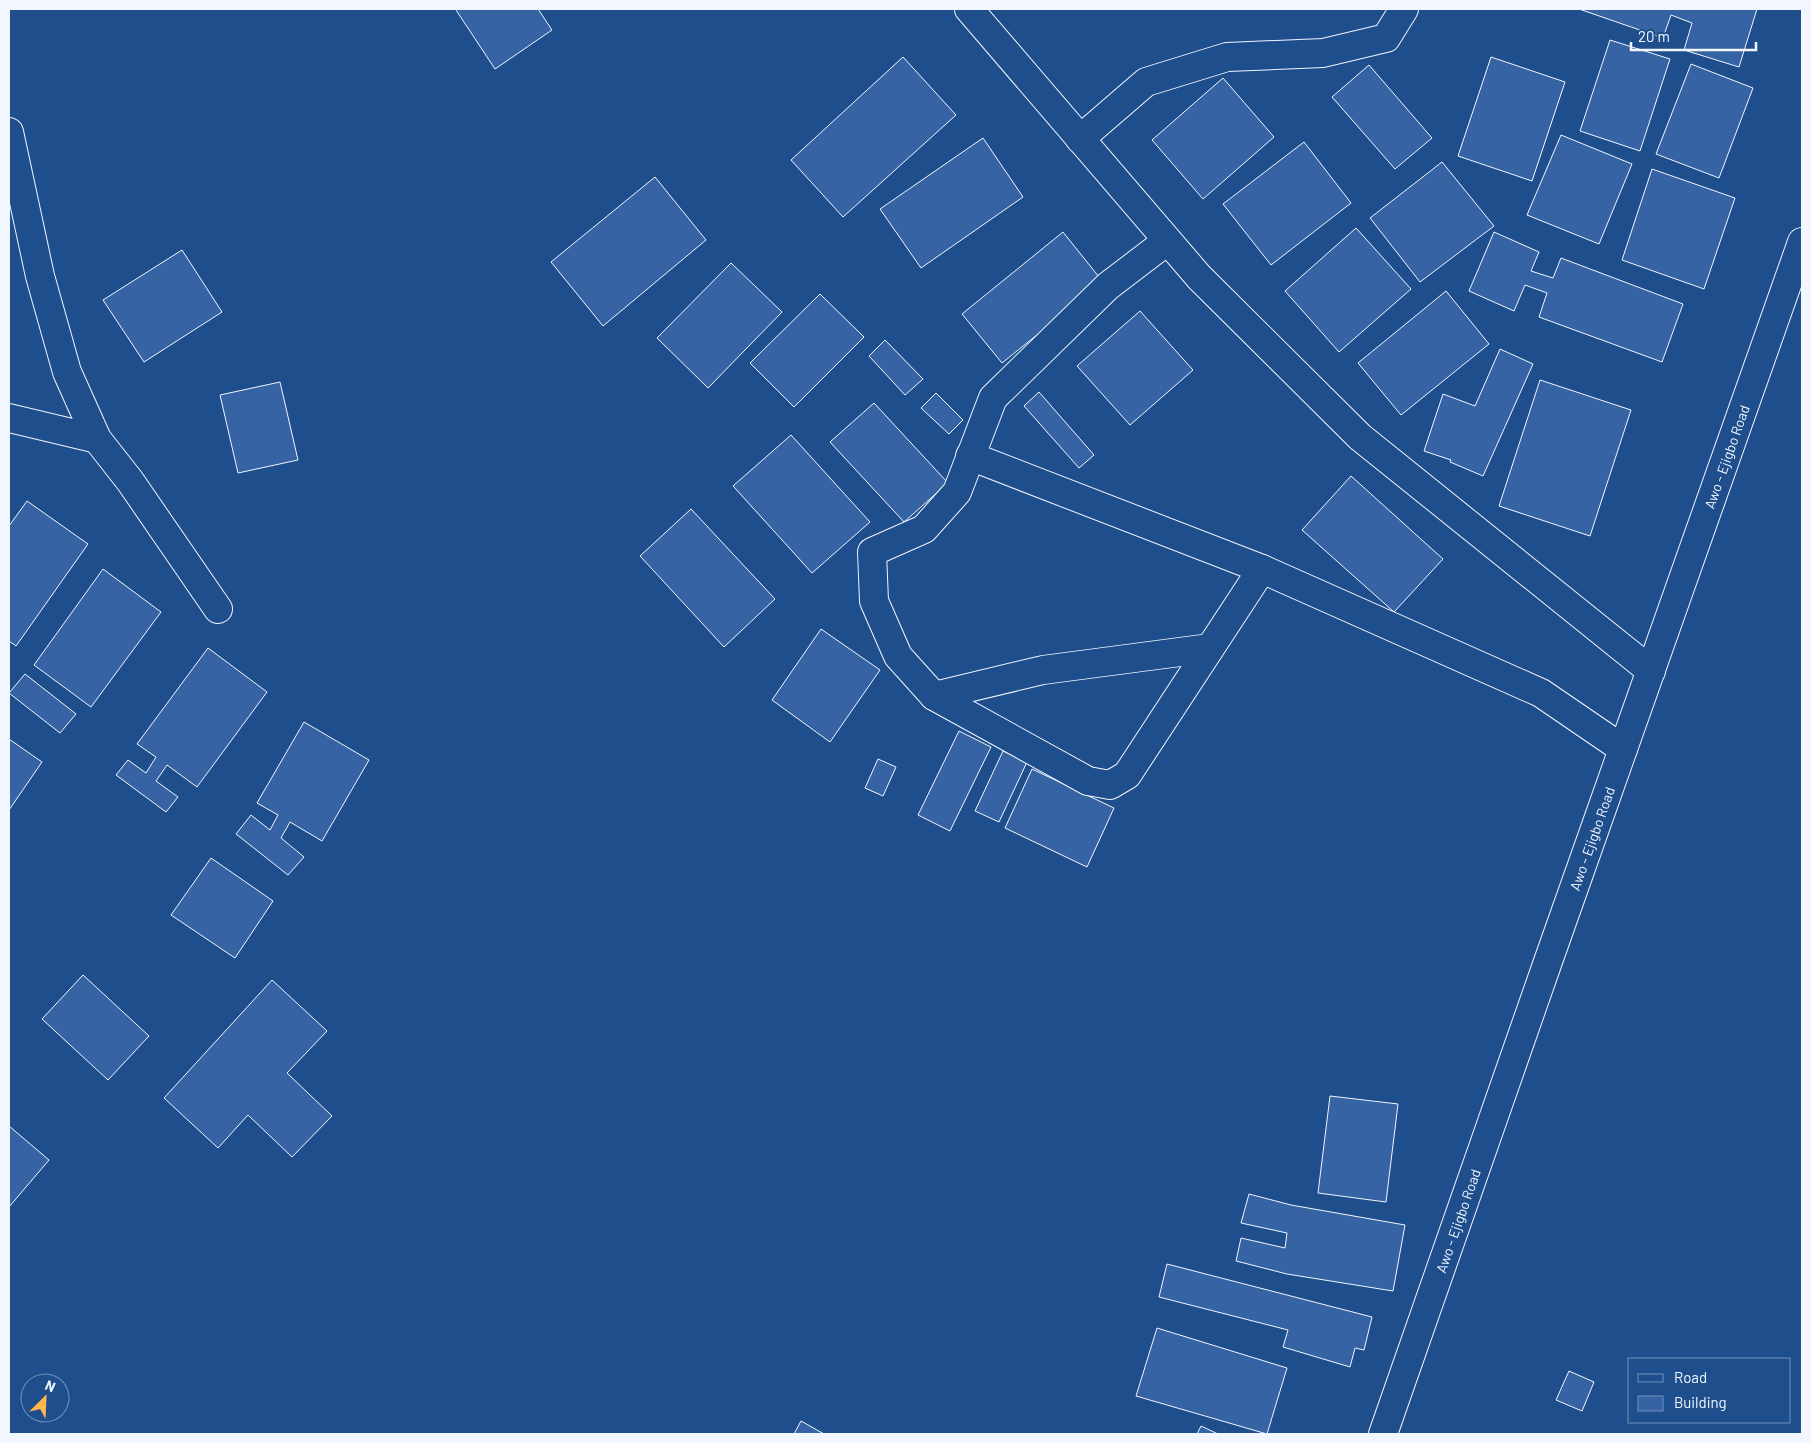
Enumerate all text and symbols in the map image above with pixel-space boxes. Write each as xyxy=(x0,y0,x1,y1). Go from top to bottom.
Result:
scale bar xyxy=(1631,20,1756,52)
text: 20 m xyxy=(1638,27,1670,45)
street label: Awo - Ejigbo Road xyxy=(1700,402,1752,511)
street label: Awo - Ejigbo Road xyxy=(1565,784,1618,893)
street label: Awo - Ejigbo Road xyxy=(1432,1166,1483,1275)
legend xyxy=(1628,1358,1791,1423)
text: Road xyxy=(1674,1368,1707,1386)
north arrow xyxy=(20,1373,70,1423)
text: N xyxy=(43,1376,58,1395)
text: Building xyxy=(1674,1393,1727,1411)

